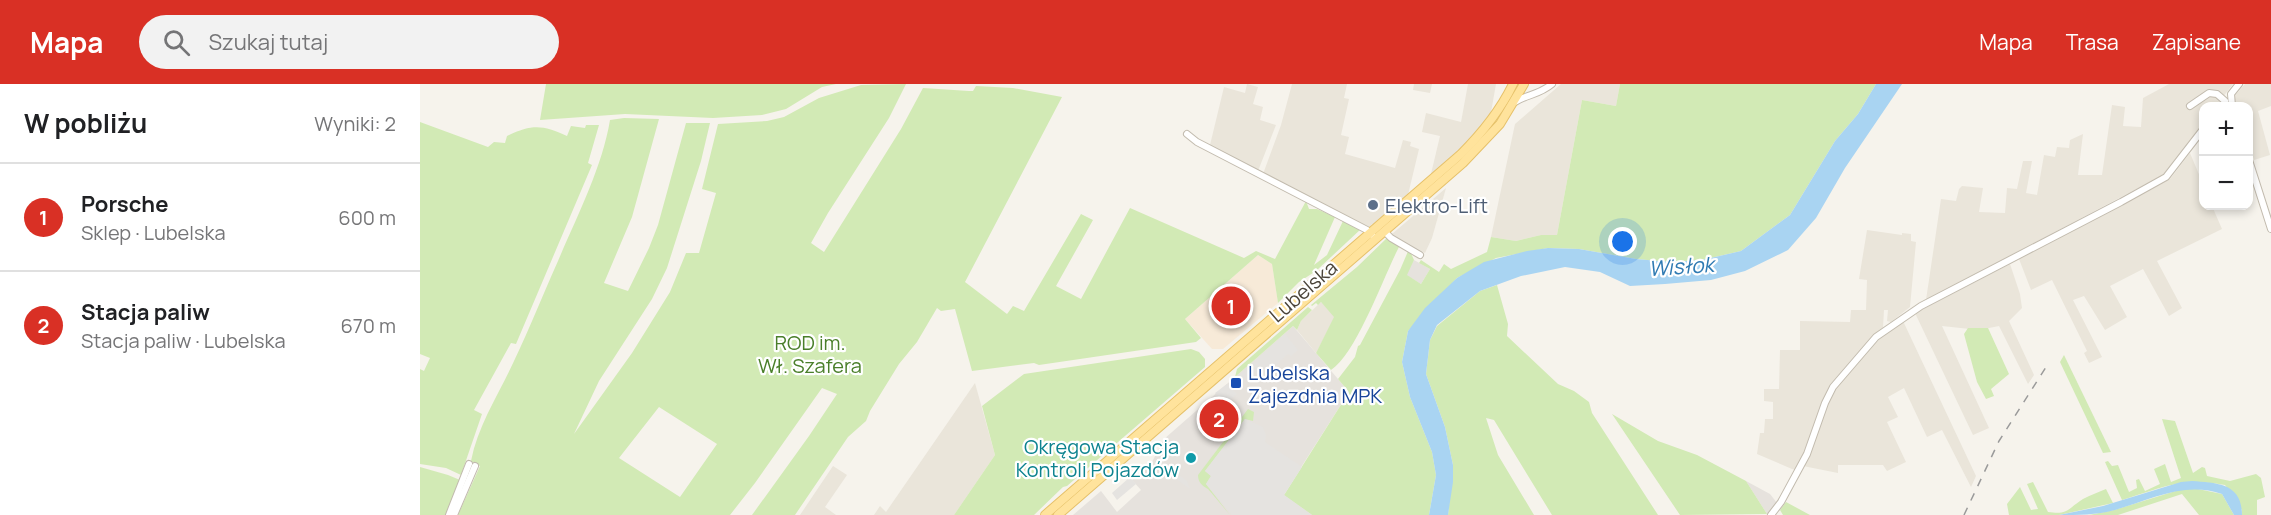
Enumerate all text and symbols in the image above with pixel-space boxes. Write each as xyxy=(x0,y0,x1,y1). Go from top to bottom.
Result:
search box xyxy=(139,15,559,69)
text: Mapa xyxy=(30,23,103,61)
icon: search xyxy=(160,26,193,59)
text: Szukaj tutaj xyxy=(208,27,328,57)
text: Mapa xyxy=(1979,28,2033,56)
text: Trasa xyxy=(2066,28,2119,56)
text: Zapisane xyxy=(2152,28,2241,56)
map controls xyxy=(2199,102,2253,210)
button: + xyxy=(2199,102,2253,156)
text: W pobliżu xyxy=(24,105,147,141)
text: Wyniki: 2 xyxy=(314,110,396,137)
button: − xyxy=(2199,156,2253,210)
text: Porsche xyxy=(81,189,168,219)
place label: Elektro-Lift xyxy=(1385,192,1488,219)
marker: Elektro-Lift xyxy=(1366,198,1380,212)
text: 1 xyxy=(39,204,48,231)
text: 600 m xyxy=(338,204,396,231)
text: Sklep · Lubelska xyxy=(81,219,226,246)
your location xyxy=(1608,227,1637,256)
water label: Wisłok xyxy=(1647,250,1717,282)
street label: Lubelska xyxy=(1263,254,1343,328)
pin: 1 xyxy=(1212,284,1250,328)
text: Stacja paliw xyxy=(81,297,210,327)
text: 2 xyxy=(38,312,49,339)
text: 670 m xyxy=(340,312,396,339)
text: Stacja paliw · Lubelska xyxy=(81,327,286,354)
park label: ROD im. Wł. Szafera xyxy=(758,329,862,379)
place label: Lubelska Zajezdnia MPK xyxy=(1248,359,1382,409)
marker: Lubelska Zajezdnia MPK xyxy=(1229,376,1243,390)
pin: 2 xyxy=(1200,396,1238,442)
place label: Okręgowa Stacja Kontroli Pojazdów xyxy=(1016,433,1179,483)
marker: Okręgowa Stacja Kontroli Pojazdów xyxy=(1184,451,1198,465)

